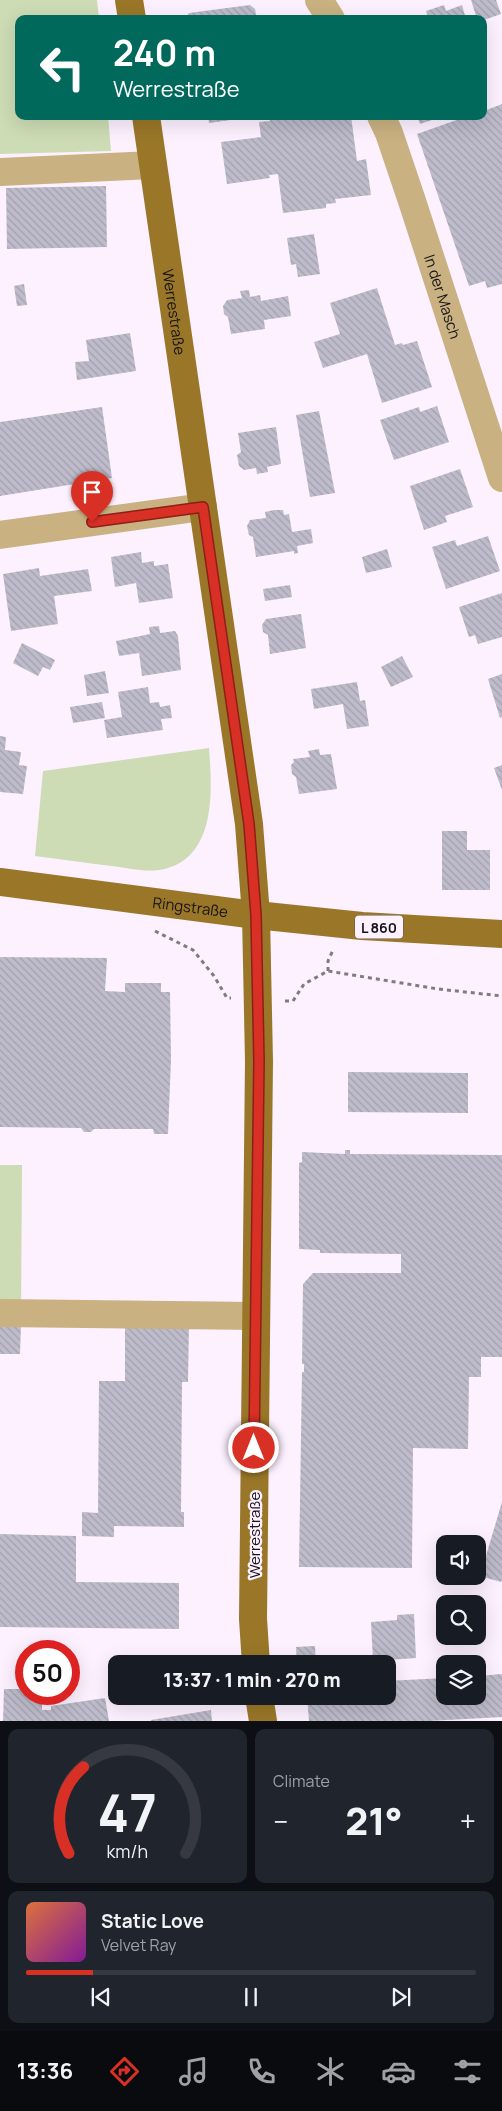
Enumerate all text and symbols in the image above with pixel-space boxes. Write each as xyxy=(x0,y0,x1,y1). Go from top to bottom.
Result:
text: 240 m xyxy=(113,29,216,77)
icon: left xyxy=(30,35,95,100)
text: Werrestraße xyxy=(113,74,240,104)
street label: In der Masch xyxy=(420,252,467,341)
street label: Werrestraße xyxy=(158,268,191,356)
pin xyxy=(71,471,113,522)
icon: arrive xyxy=(78,478,106,506)
street label: Ringstraße xyxy=(151,891,230,922)
road number: L 860 xyxy=(355,916,403,939)
position arrow xyxy=(227,1421,279,1473)
street label: Werrestraße xyxy=(244,1492,265,1578)
map controls xyxy=(436,1535,486,1705)
button: sound xyxy=(436,1535,486,1585)
button: search xyxy=(436,1595,486,1645)
speed limit sign: 50 xyxy=(15,1640,80,1705)
button: layers xyxy=(436,1655,486,1705)
text: 13:37 · 1 min · 270 m xyxy=(163,1667,341,1693)
text: Climate xyxy=(273,1770,330,1792)
text: 47 xyxy=(98,1777,157,1848)
text: 21° xyxy=(345,1794,403,1846)
text: − xyxy=(273,1802,288,1840)
text: + xyxy=(460,1802,476,1840)
text: km/h xyxy=(107,1839,148,1863)
text: Static Love xyxy=(101,1908,204,1934)
text: Velvet Ray xyxy=(101,1934,177,1956)
icon: previous xyxy=(87,1983,115,2011)
icon: pause xyxy=(237,1983,265,2011)
icon: next xyxy=(387,1983,415,2011)
icon: directions xyxy=(107,2054,142,2089)
icon: music xyxy=(176,2054,211,2089)
icon: phone xyxy=(244,2054,279,2089)
icon: climate xyxy=(313,2054,348,2089)
icon: car xyxy=(381,2054,416,2089)
icon: filters xyxy=(450,2054,485,2089)
text: 13:36 xyxy=(17,2056,73,2086)

